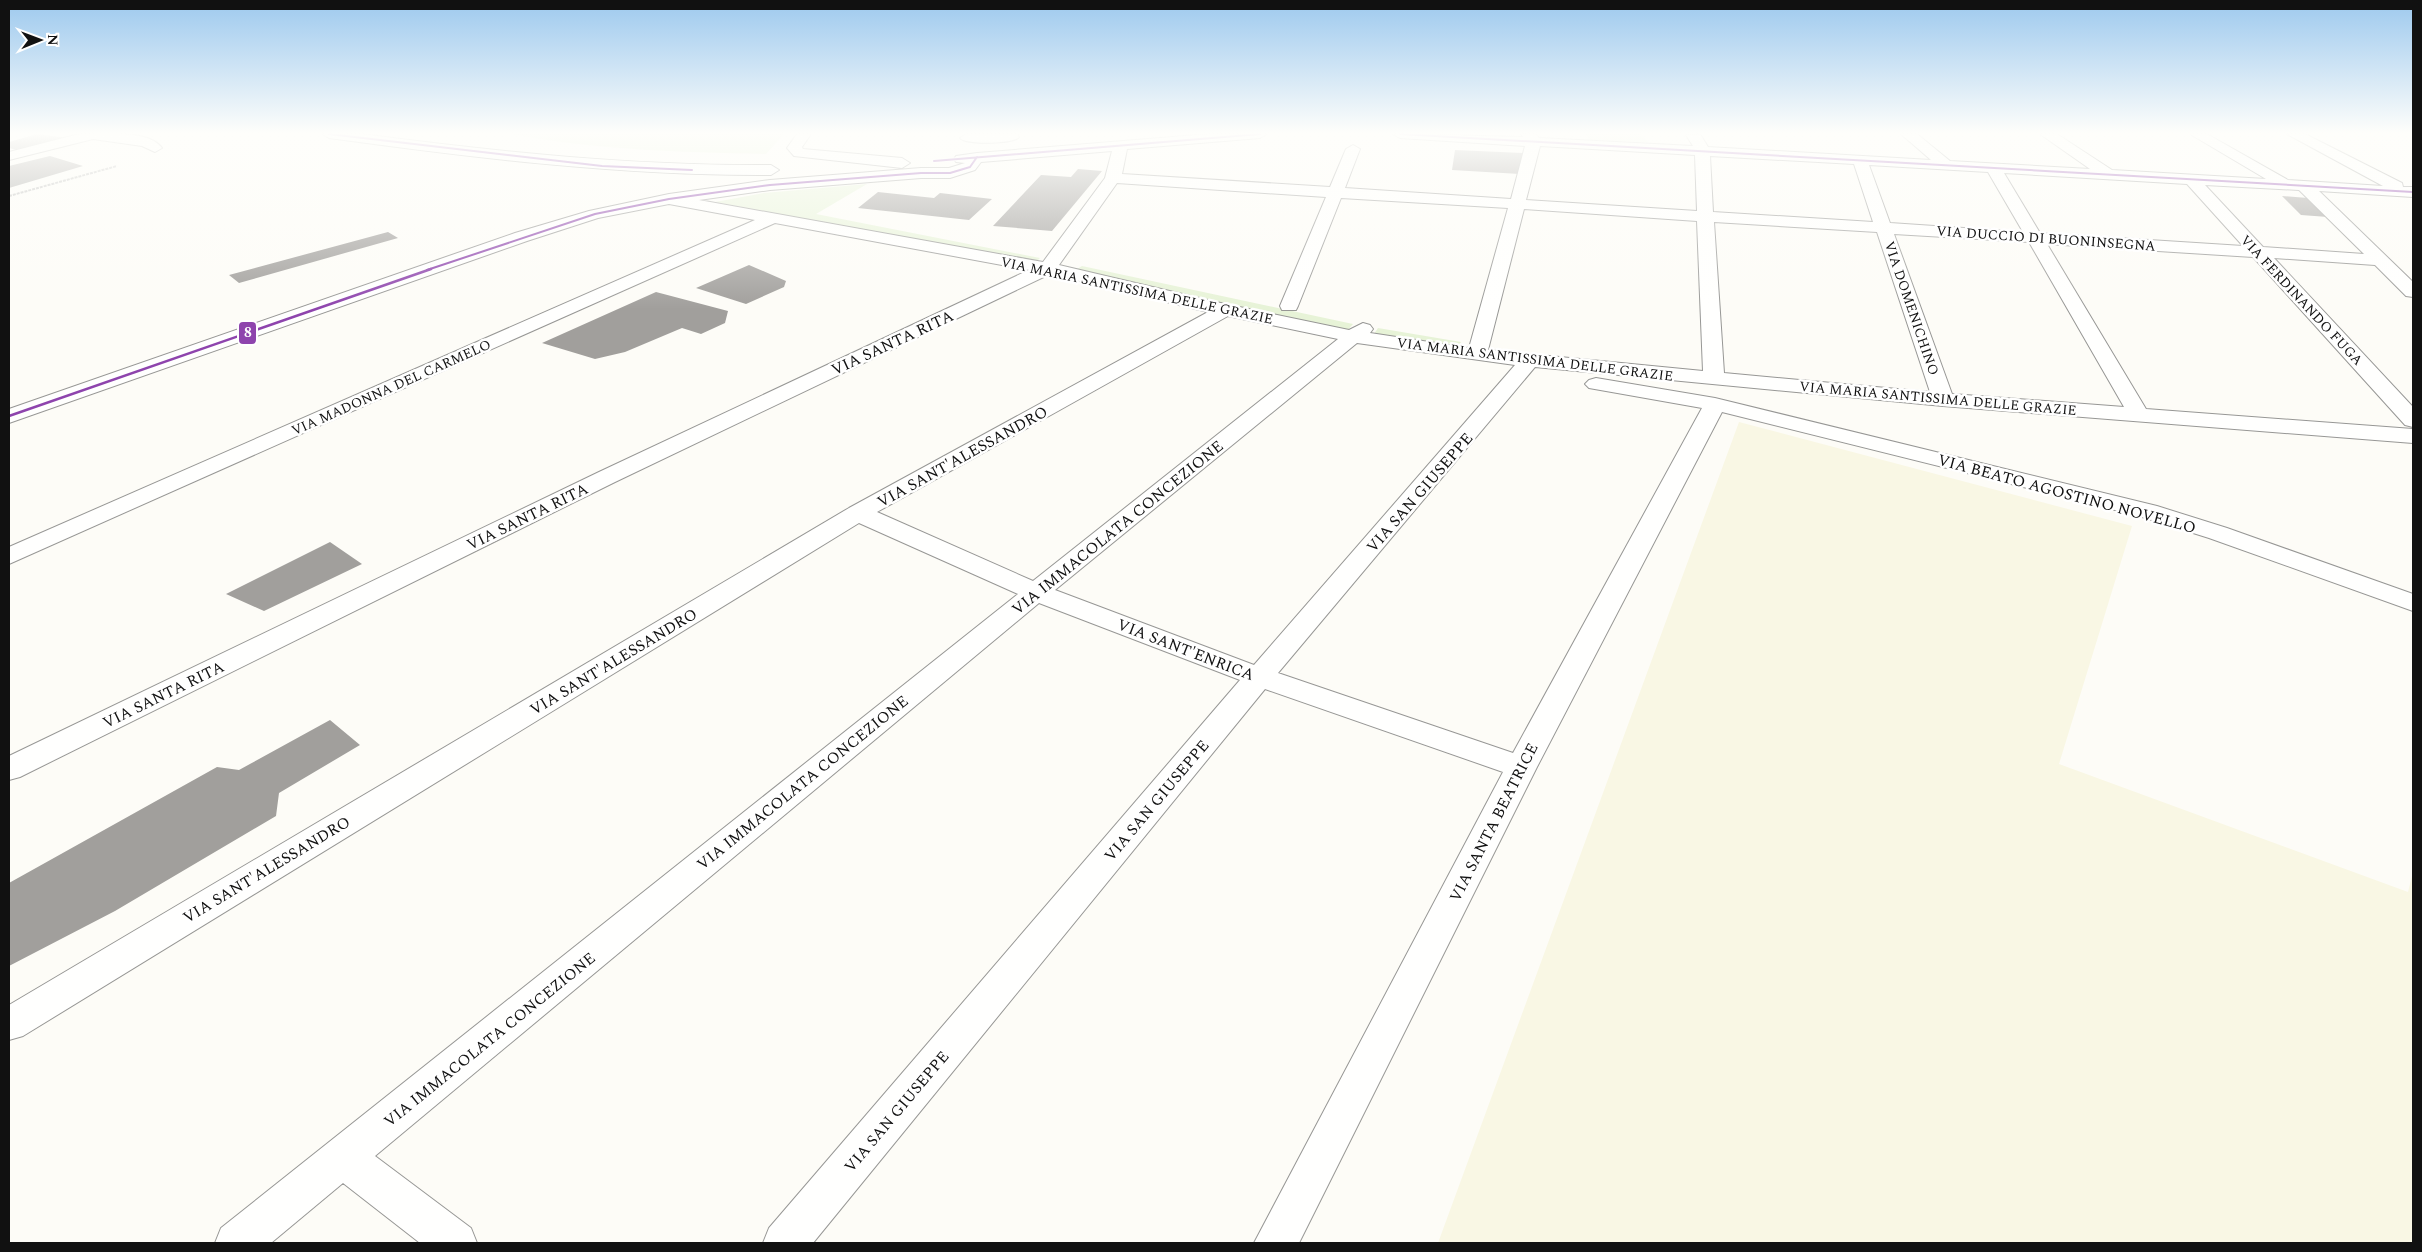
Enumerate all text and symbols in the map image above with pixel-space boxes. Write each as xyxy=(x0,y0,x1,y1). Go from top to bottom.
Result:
north arrow xyxy=(15,15,65,65)
text: N xyxy=(42,34,63,46)
street label: VIA DUCCIO DI BUONINSEGNA xyxy=(1936,220,2157,257)
street label: VIA FERDINANDO FUGA xyxy=(2235,230,2368,371)
street label: VIA DOMENICHINO xyxy=(1879,238,1944,378)
street label: VIA MARIA SANTISSIMA DELLE GRAZIE xyxy=(999,251,1275,330)
street label: VIA SANTA RITA xyxy=(827,304,958,382)
line badge: 8 xyxy=(238,321,257,345)
text: 8 xyxy=(244,322,252,343)
street label: VIA MARIA SANTISSIMA DELLE GRAZIE xyxy=(1396,332,1674,387)
street label: VIA MADONNA DEL CARMELO xyxy=(288,334,494,441)
street label: VIA MARIA SANTISSIMA DELLE GRAZIE xyxy=(1798,376,2077,421)
street label: VIA SANT'ALESSANDRO xyxy=(873,400,1052,514)
street label: VIA SAN GIUSEPPE xyxy=(1361,427,1479,558)
street label: VIA IMMACOLATA CONCEZIONE xyxy=(1006,435,1229,621)
street label: VIA BEATO AGOSTINO NOVELLO xyxy=(1935,448,2199,540)
street label: VIA SANTA RITA xyxy=(463,477,592,557)
street label: VIA SANT'ALESSANDRO xyxy=(525,602,702,722)
street label: VIA SANT'ENRICA xyxy=(1114,613,1258,687)
street label: VIA SANTA RITA xyxy=(99,655,228,735)
street label: VIA IMMACOLATA CONCEZIONE xyxy=(691,690,914,876)
street label: VIA SAN GIUSEPPE xyxy=(1099,735,1215,867)
street label: VIA SANTA BEATRICE xyxy=(1443,739,1544,906)
street label: VIA SANT'ALESSANDRO xyxy=(178,810,355,930)
street label: VIA IMMACOLATA CONCEZIONE xyxy=(378,947,601,1133)
street label: VIA SAN GIUSEPPE xyxy=(839,1046,955,1178)

